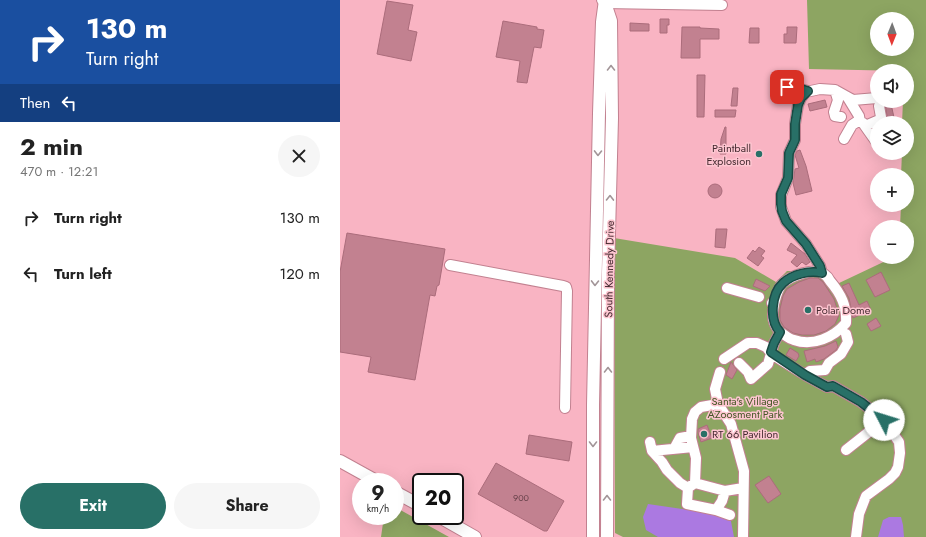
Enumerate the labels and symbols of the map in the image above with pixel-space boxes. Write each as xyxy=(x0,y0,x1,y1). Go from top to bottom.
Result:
north arrow xyxy=(870,12,914,56)
one-way arrow xyxy=(607,65,615,71)
pin xyxy=(770,70,804,104)
place label: Paintball Explosion xyxy=(706,140,751,169)
marker: Paintball Explosion xyxy=(754,149,764,159)
one-way arrow xyxy=(594,150,602,156)
one-way arrow xyxy=(606,195,614,201)
street label: South Kennedy Drive xyxy=(600,220,618,318)
one-way arrow xyxy=(591,280,599,286)
place label: Polar Dome xyxy=(816,302,871,318)
marker: Polar Dome xyxy=(803,305,813,315)
one-way arrow xyxy=(604,367,612,373)
park label: Santa's Village AZoosment Park xyxy=(708,393,783,422)
position arrow xyxy=(863,399,905,441)
place label: RT 66 Pavilion xyxy=(712,426,778,442)
marker: RT 66 Pavilion xyxy=(699,429,709,439)
one-way arrow xyxy=(589,441,597,447)
speed limit sign: 20 xyxy=(412,473,464,525)
house number: 900 xyxy=(513,491,530,504)
one-way arrow xyxy=(603,495,611,501)

